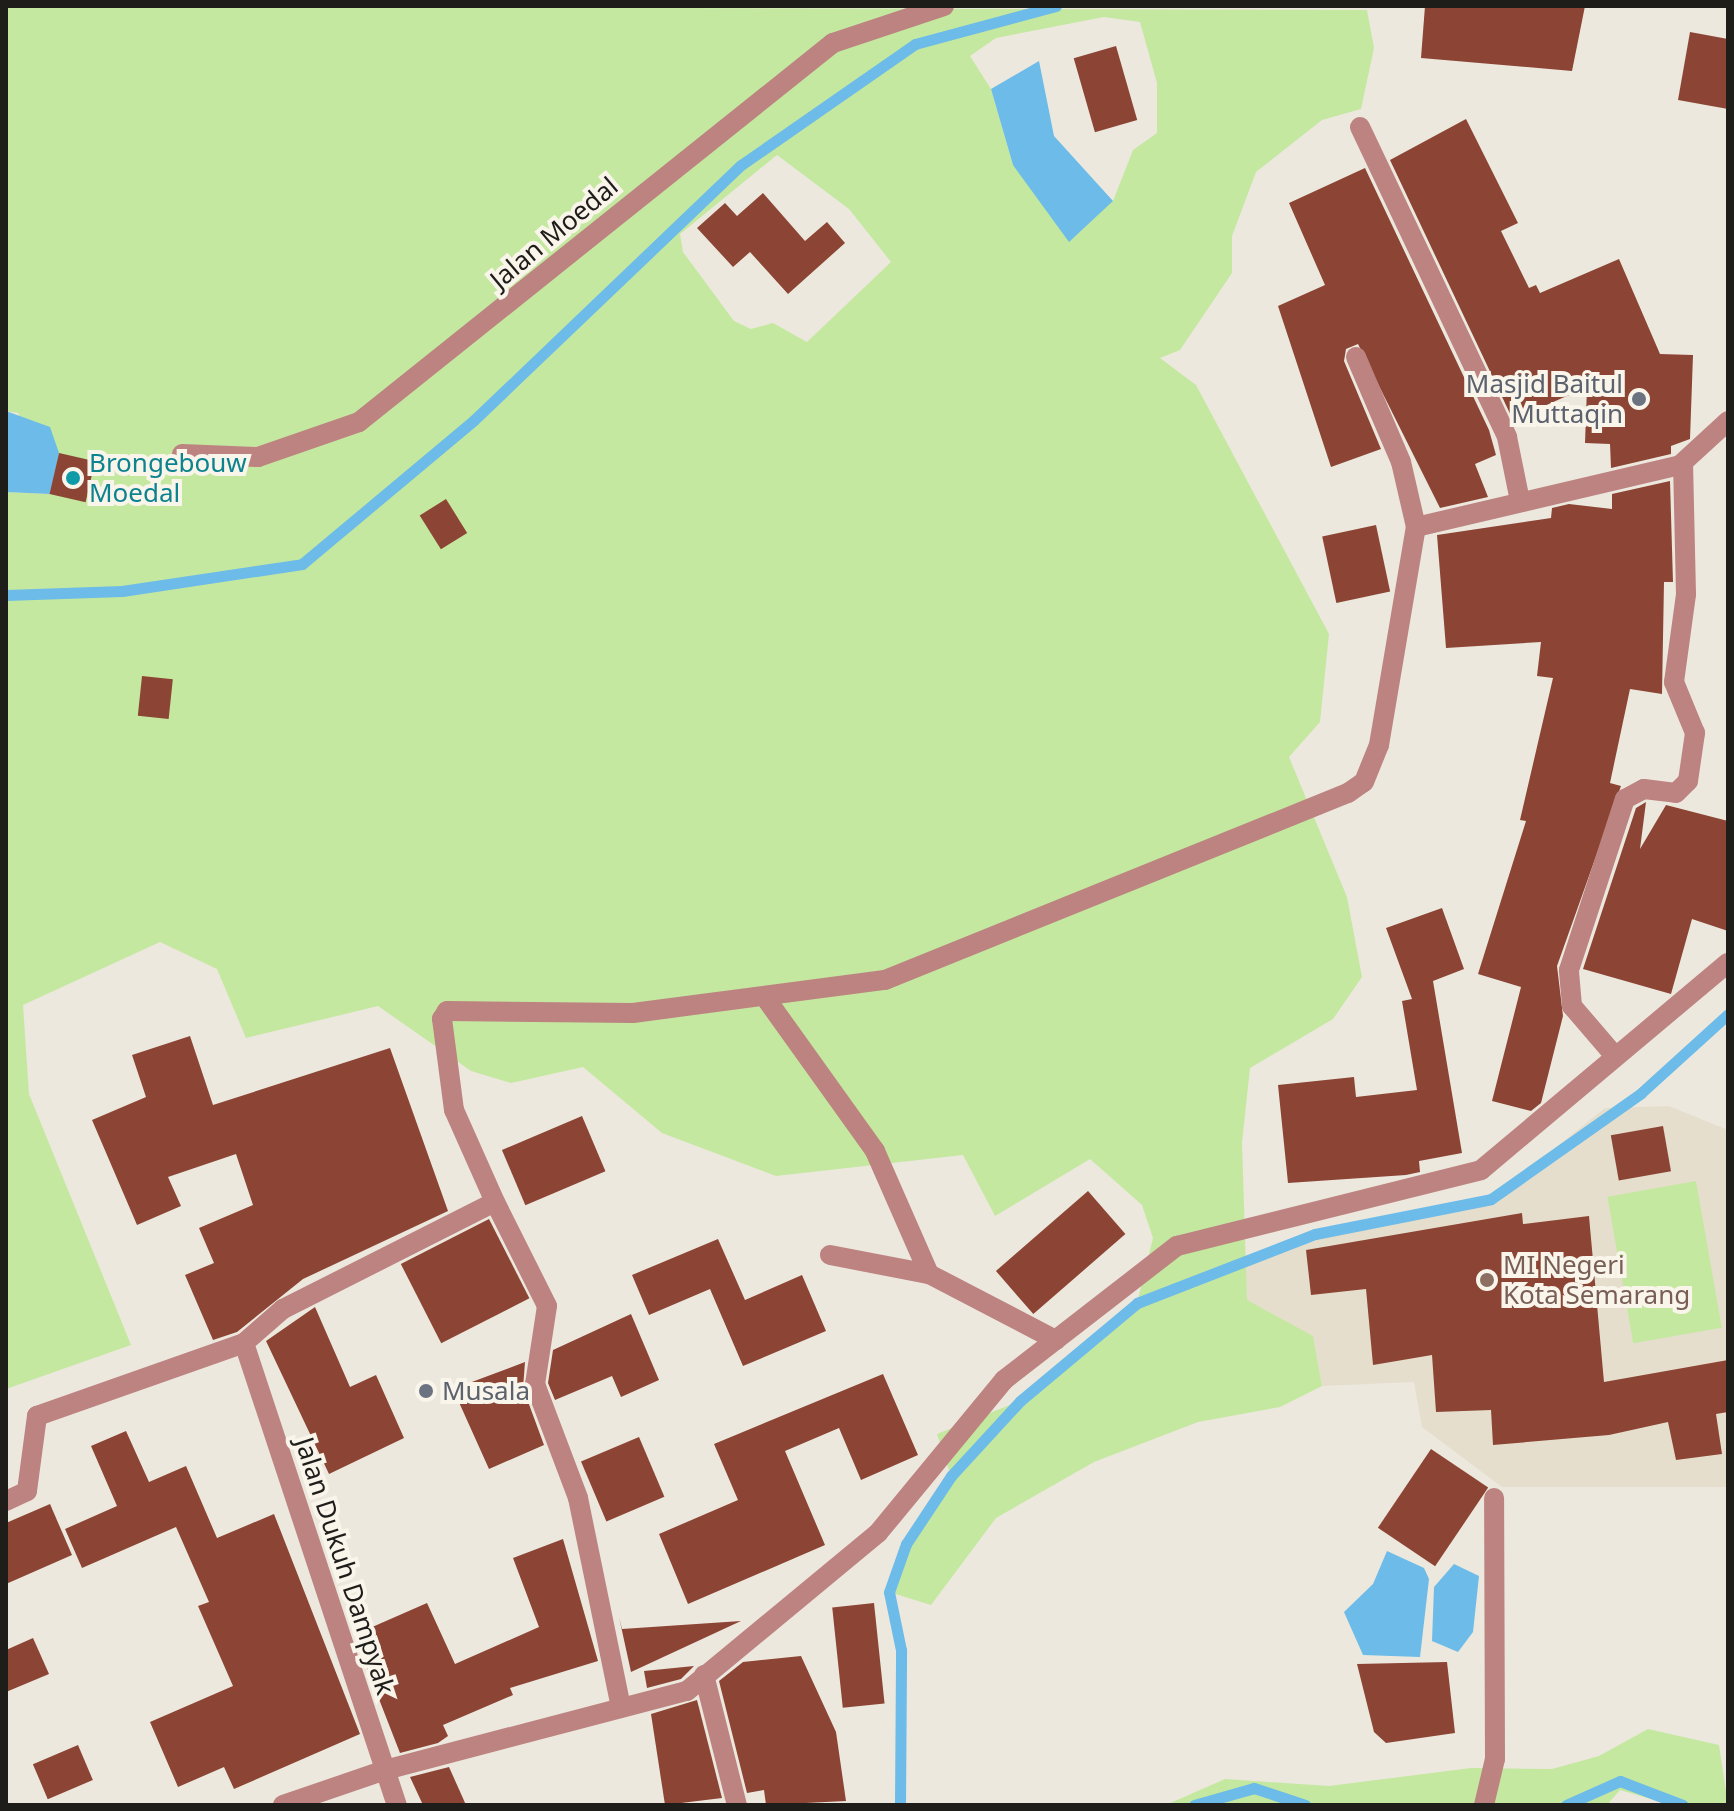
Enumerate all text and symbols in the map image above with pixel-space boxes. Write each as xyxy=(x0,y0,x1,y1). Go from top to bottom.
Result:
street label: Jalan Moedal xyxy=(484,171,624,295)
place label: Masjid Baitul Muttaqin xyxy=(1466,368,1623,430)
marker: Masjid Baitul Muttaqin xyxy=(1630,390,1648,408)
place label: Brongebouw Moedal xyxy=(89,447,247,508)
marker: Brongebouw Moedal xyxy=(64,469,82,487)
place label: MI Negeri Kota Semarang xyxy=(1503,1249,1690,1310)
marker: MI Negeri Kota Semarang xyxy=(1478,1271,1496,1289)
place label: Musala xyxy=(442,1375,530,1407)
marker: Musala xyxy=(417,1382,435,1400)
street label: Jalan Dukuh Dampyak xyxy=(289,1433,401,1699)

